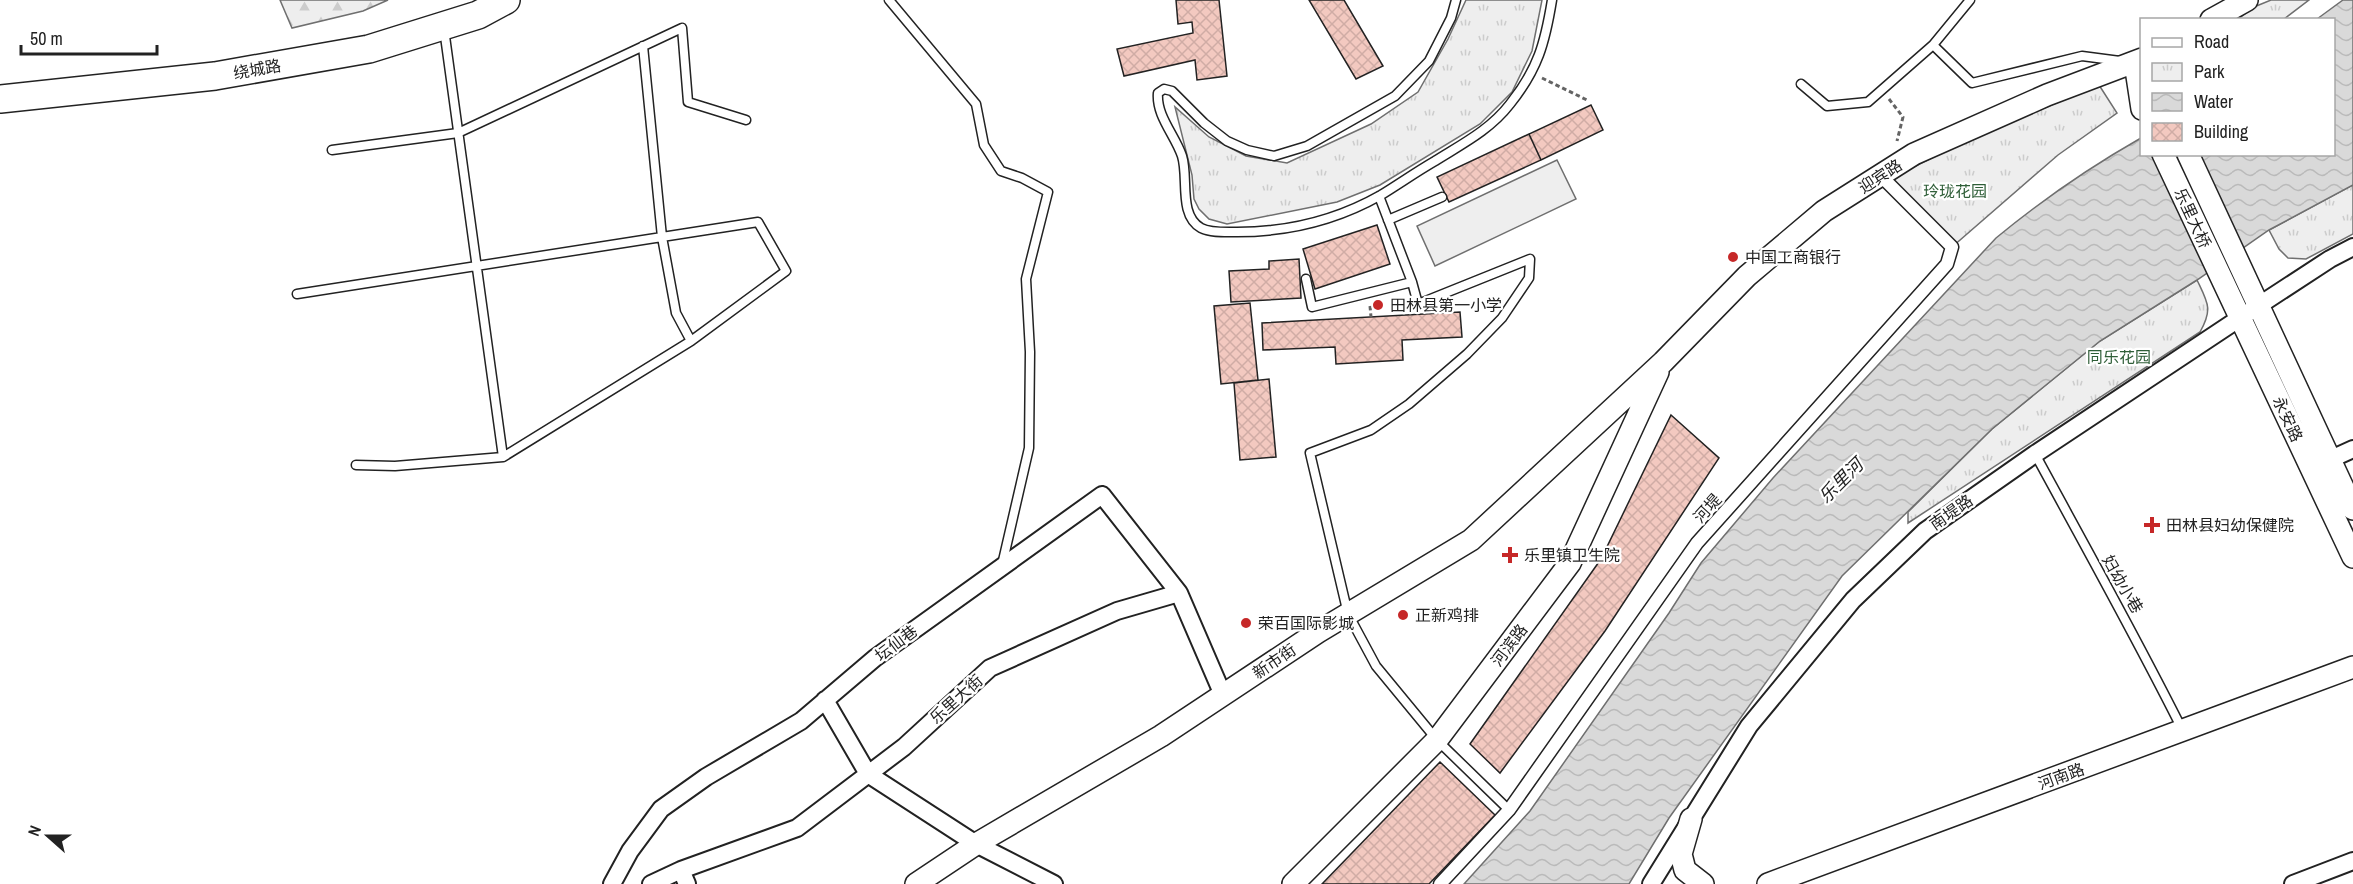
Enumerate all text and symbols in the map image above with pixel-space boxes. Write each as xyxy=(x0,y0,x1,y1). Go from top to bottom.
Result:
scale bar xyxy=(21,18,158,56)
legend xyxy=(2140,18,2335,156)
text: 50 m xyxy=(30,26,63,51)
text: Road xyxy=(2194,29,2229,54)
street label: 绕城路 xyxy=(231,54,283,84)
text: Park xyxy=(2194,59,2225,84)
text: Water xyxy=(2194,89,2233,114)
text: Building xyxy=(2194,119,2249,144)
street label: 迎宾路 xyxy=(1854,154,1906,198)
park label: 玲珑花园 xyxy=(1923,180,1987,202)
street label: 乐里大桥 xyxy=(2170,184,2216,252)
place label: 中国工商银行 xyxy=(1745,246,1841,268)
marker: 中国工商银行 xyxy=(1726,250,1740,264)
place label: 田林县第一小学 xyxy=(1390,294,1502,316)
marker: 田林县第一小学 xyxy=(1371,298,1385,312)
park label: 同乐花园 xyxy=(2087,346,2151,368)
street label: 永安路 xyxy=(2268,393,2308,445)
water label: 乐里河 xyxy=(1813,451,1871,509)
street label: 河堤 xyxy=(1688,489,1726,527)
street label: 南堤路 xyxy=(1925,489,1977,535)
place label: 田林县妇幼保健院 xyxy=(2166,514,2294,536)
marker: 田林县妇幼保健院 xyxy=(2143,516,2161,534)
place label: 乐里镇卫生院 xyxy=(1524,544,1620,566)
marker: 乐里镇卫生院 xyxy=(1501,546,1519,564)
street label: 妇幼小巷 xyxy=(2097,551,2149,617)
place label: 正新鸡排 xyxy=(1415,604,1479,626)
marker: 正新鸡排 xyxy=(1396,608,1410,622)
place label: 荣百国际影城 xyxy=(1258,612,1354,634)
marker: 荣百国际影城 xyxy=(1239,616,1253,630)
street label: 河滨路 xyxy=(1486,619,1532,671)
street label: 坛仙巷 xyxy=(870,620,922,666)
street label: 新市街 xyxy=(1248,638,1300,684)
street label: 乐里大街 xyxy=(925,669,987,729)
street label: 河南路 xyxy=(2035,757,2087,795)
north arrow xyxy=(18,806,78,866)
text: N xyxy=(22,822,46,839)

